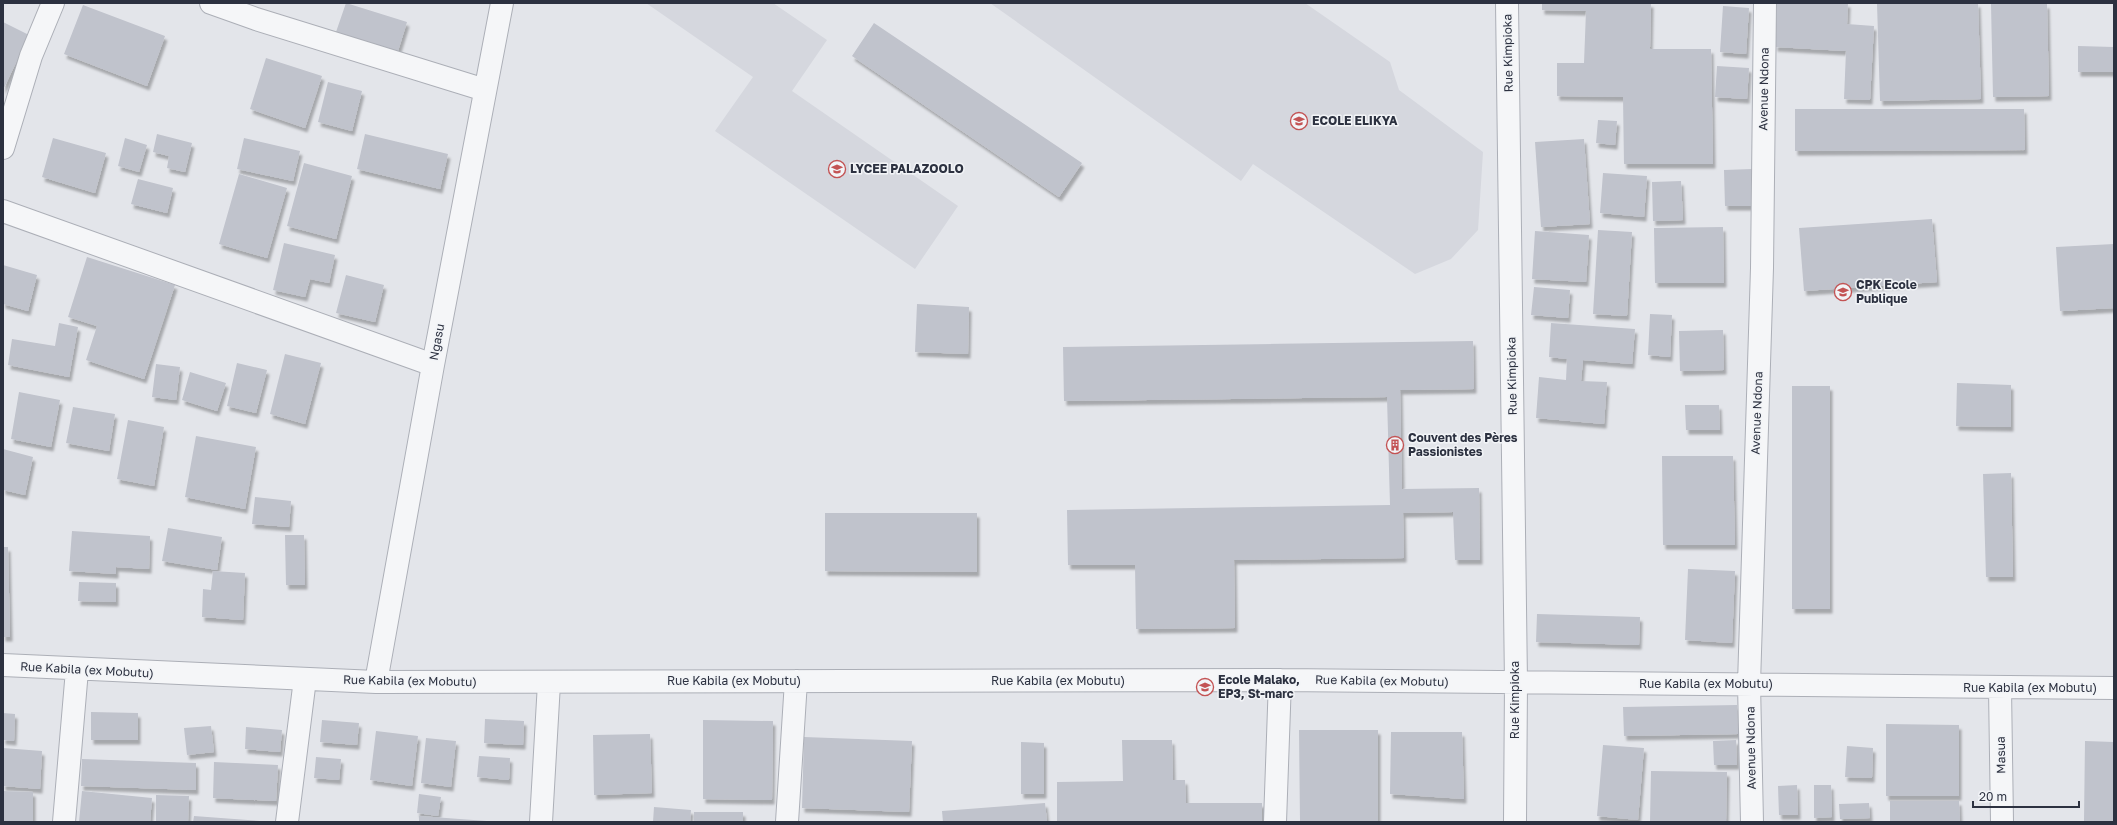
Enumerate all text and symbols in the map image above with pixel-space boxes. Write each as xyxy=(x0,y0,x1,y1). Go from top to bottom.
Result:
street label: Rue Kimpioka xyxy=(1499,14,1516,92)
street label: Avenue Ndona xyxy=(1755,47,1772,131)
school or university icon: ECOLE ELIKYA xyxy=(1289,111,1309,131)
place label: ECOLE ELIKYA xyxy=(1312,113,1398,128)
school or university icon: LYCEE PALAZOOLO xyxy=(827,159,847,179)
place label: LYCEE PALAZOOLO xyxy=(850,161,964,176)
place label: CPK Ecole Publique xyxy=(1856,277,1917,306)
school or university icon: CPK Ecole Publique xyxy=(1833,282,1853,302)
street label: Ngasu xyxy=(426,322,447,361)
street label: Rue Kimpioka xyxy=(1503,337,1520,415)
street label: Avenue Ndona xyxy=(1748,371,1765,455)
place label: Couvent des Pères Passionistes xyxy=(1408,430,1518,459)
building icon: Couvent des Pères Passionistes xyxy=(1385,435,1405,455)
street label: Rue Kabila (ex Mobutu) xyxy=(20,659,154,680)
street label: Rue Kimpioka xyxy=(1507,661,1522,739)
street label: Rue Kabila (ex Mobutu) xyxy=(343,672,477,689)
place label: Ecole Malako, EP3, St-marc xyxy=(1218,672,1300,701)
street label: Rue Kabila (ex Mobutu) xyxy=(1315,672,1449,689)
street label: Rue Kabila (ex Mobutu) xyxy=(667,673,801,688)
street label: Rue Kabila (ex Mobutu) xyxy=(991,673,1125,688)
street label: Rue Kabila (ex Mobutu) xyxy=(1639,676,1773,691)
school or university icon: Ecole Malako, EP3, St-marc xyxy=(1195,677,1215,697)
street label: Rue Kabila (ex Mobutu) xyxy=(1963,680,2097,695)
street label: Avenue Ndona xyxy=(1742,706,1759,790)
street label: Masua xyxy=(1993,736,2008,774)
scale bar xyxy=(1973,783,2079,809)
text: 20 m xyxy=(1979,789,2007,804)

